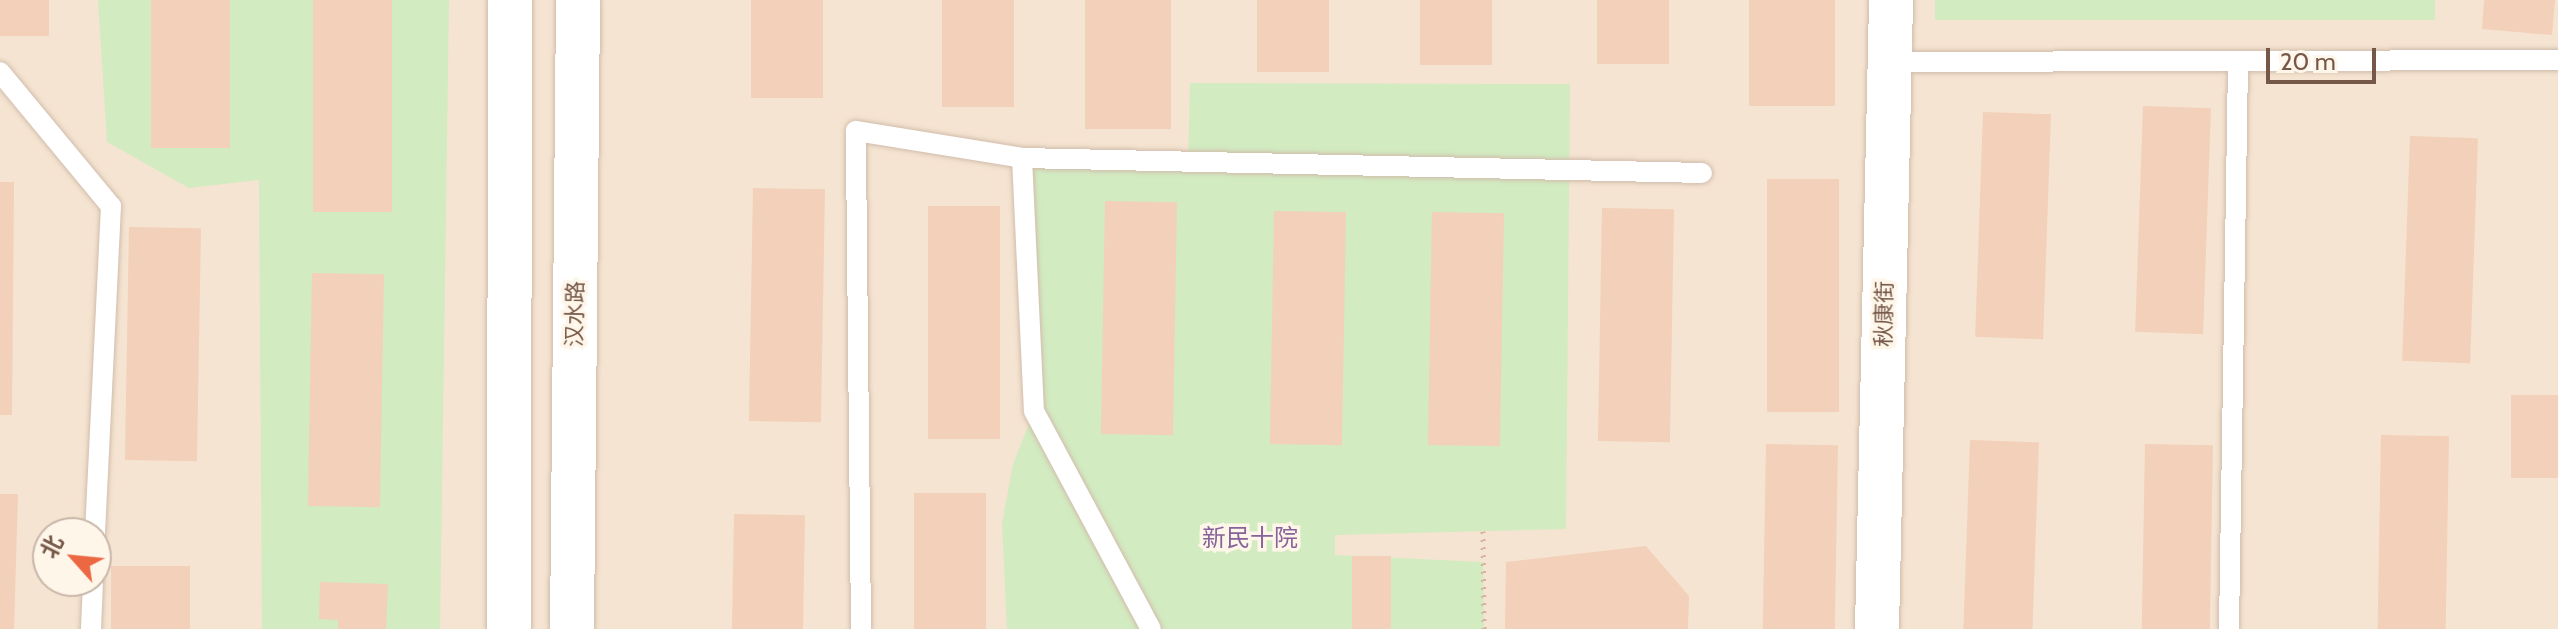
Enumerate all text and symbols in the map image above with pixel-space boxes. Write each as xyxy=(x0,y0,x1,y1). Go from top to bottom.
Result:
scale bar xyxy=(2270,32,2380,82)
text: 20 m xyxy=(2280,47,2336,76)
street label: 汉水路 xyxy=(561,281,589,347)
street label: 秋康街 xyxy=(1870,281,1898,347)
north arrow xyxy=(32,517,112,597)
district label: 新民十院 xyxy=(1202,524,1298,552)
text: 北 xyxy=(35,531,69,563)

